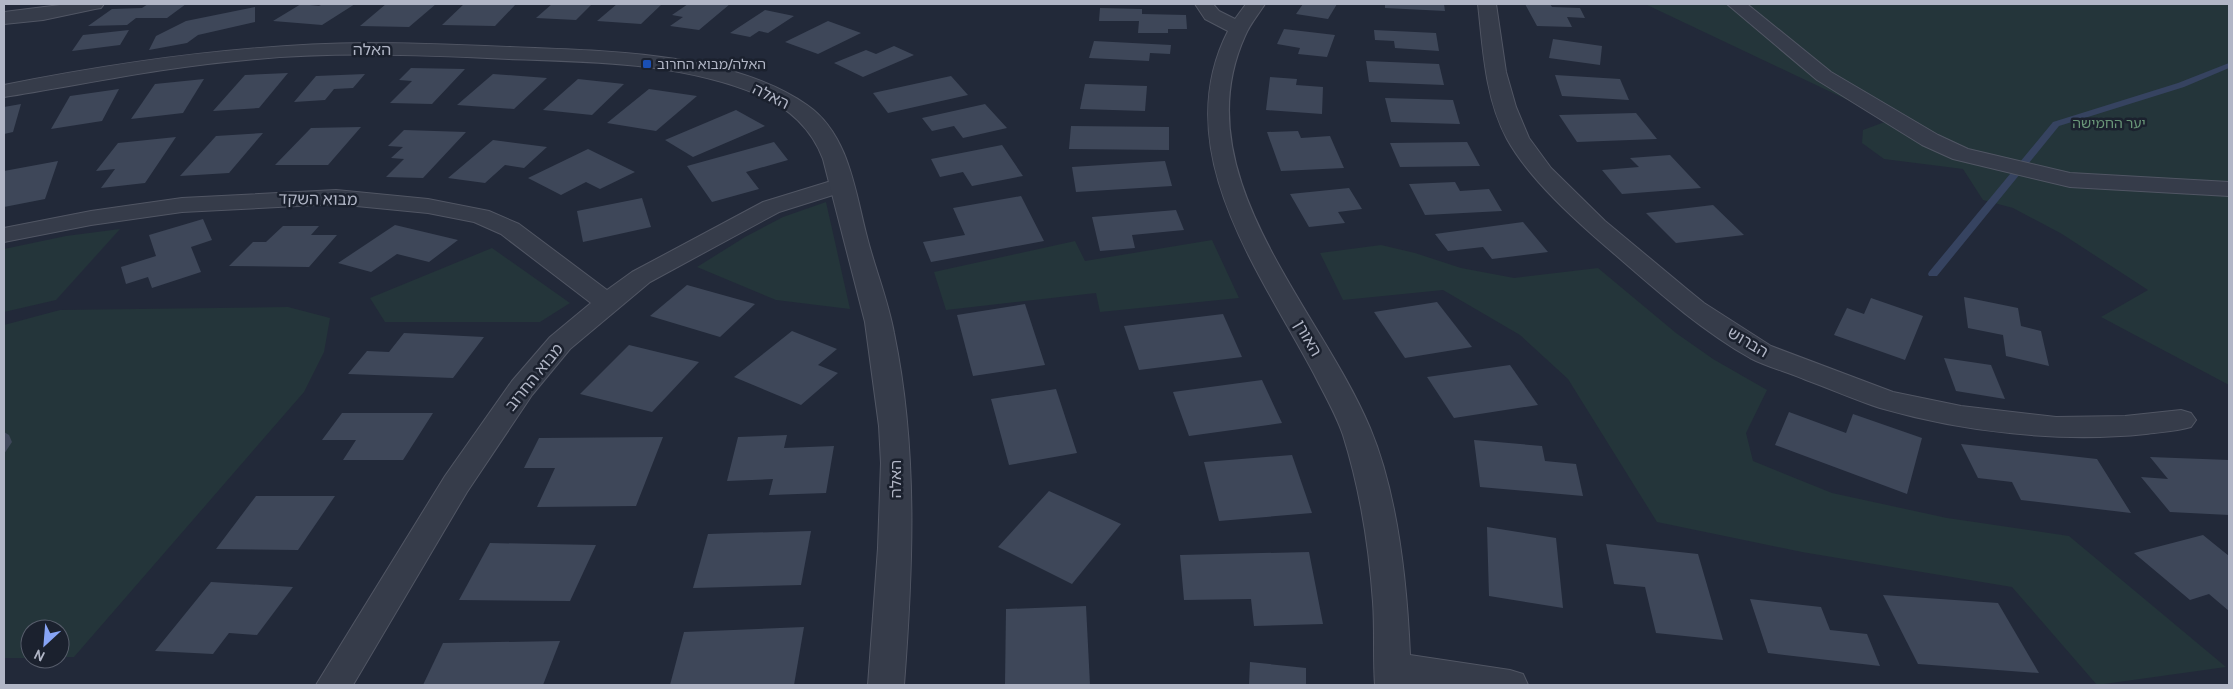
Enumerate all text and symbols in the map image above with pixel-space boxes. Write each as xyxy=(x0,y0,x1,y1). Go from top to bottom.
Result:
street label: האלה xyxy=(353,40,391,59)
place label: האלה/מבוא החרוב xyxy=(657,55,766,73)
marker: האלה/מבוא החרוב xyxy=(641,58,653,70)
street label: האלה xyxy=(750,79,792,113)
park label: יער החמישה xyxy=(2072,114,2146,132)
street label: מבוא השקד xyxy=(279,189,357,209)
street label: האורן xyxy=(1290,317,1326,359)
street label: הברוש xyxy=(1724,323,1772,361)
street label: מבוא החרוב xyxy=(501,339,567,415)
street label: האלה xyxy=(886,460,905,498)
north arrow xyxy=(20,619,70,669)
text: N xyxy=(31,645,48,666)

